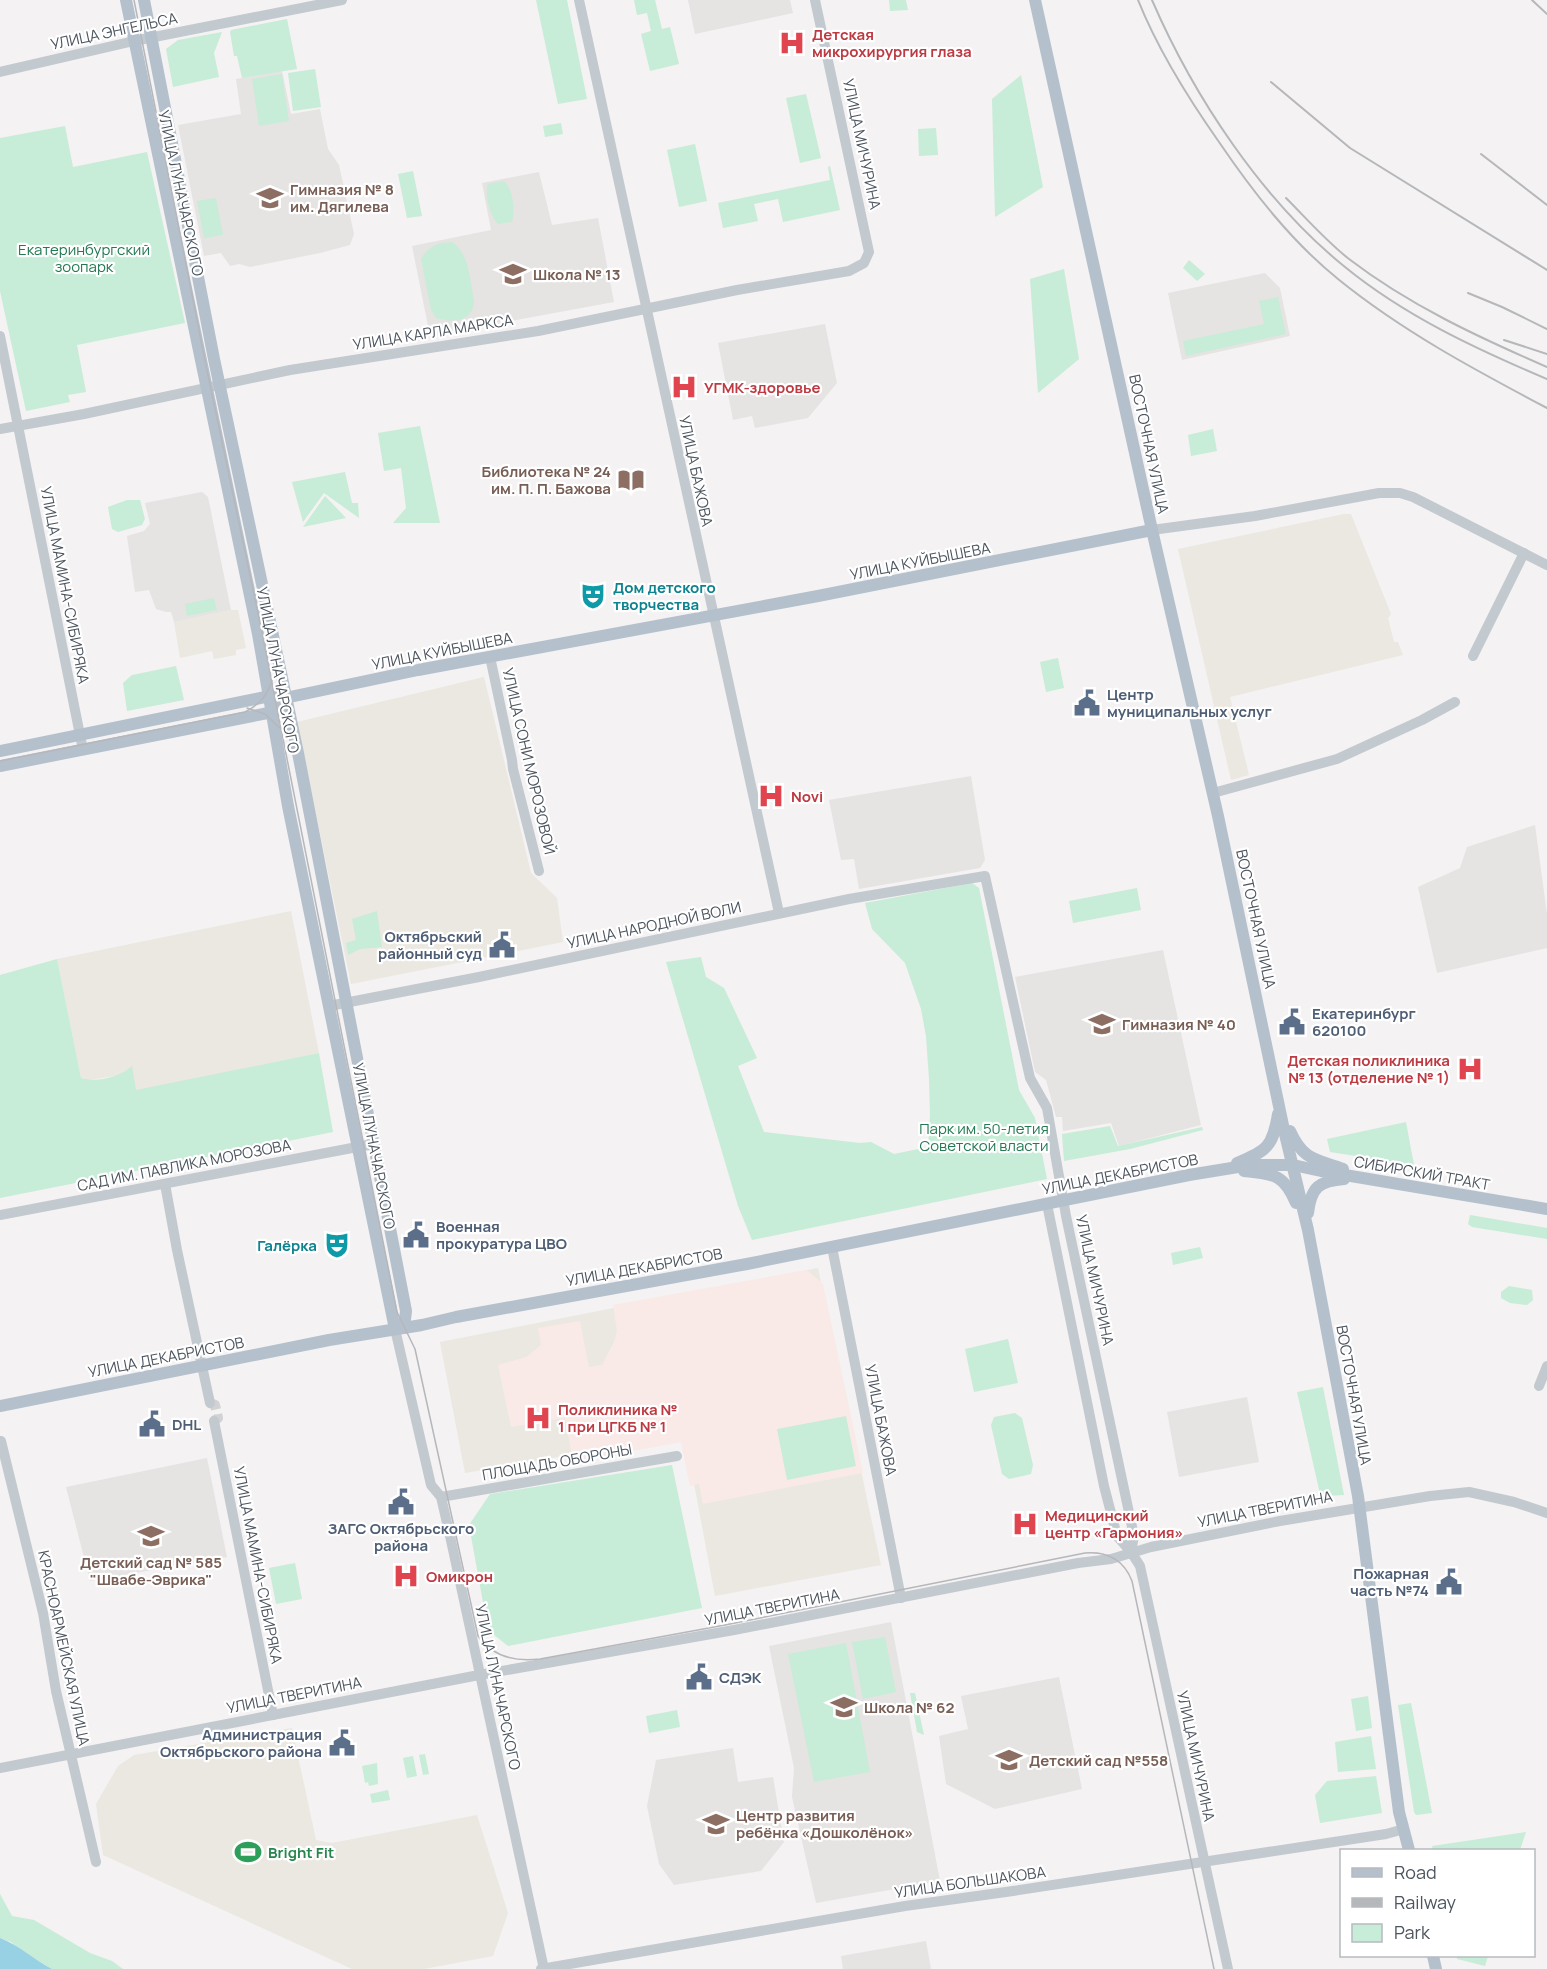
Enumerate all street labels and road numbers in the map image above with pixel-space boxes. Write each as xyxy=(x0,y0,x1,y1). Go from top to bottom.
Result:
street label: УЛИЦА ЭНГЕЛЬСА xyxy=(49,7,180,55)
street label: УЛИЦА МИЧУРИНА xyxy=(838,77,886,212)
street label: УЛИЦА ЛУНАЧАРСКОГО xyxy=(153,108,209,278)
street label: УЛИЦА КАРЛА МАРКСА xyxy=(351,309,515,355)
street label: ВОСТОЧНАЯ УЛИЦА xyxy=(1124,372,1174,516)
street label: УЛИЦА БАЖОВА xyxy=(674,414,718,529)
street label: УЛИЦА МАМИНА-СИБИРЯКА xyxy=(36,485,95,686)
street label: УЛИЦА КУЙБЫШЕВА xyxy=(848,537,992,585)
street label: УЛИЦА ЛУНАЧАРСКОГО xyxy=(252,585,304,755)
street label: УЛИЦА КУЙБЫШЕВА xyxy=(370,627,514,675)
street label: УЛИЦА СОНИ МОРОЗОВОЙ xyxy=(497,666,561,856)
street label: ВОСТОЧНАЯ УЛИЦА xyxy=(1231,847,1281,991)
street label: УЛИЦА НАРОДНОЙ ВОЛИ xyxy=(565,896,743,954)
street label: УЛИЦА ЛУНАЧАРСКОГО xyxy=(348,1061,400,1231)
street label: САД ИМ. ПАВЛИКА МОРОЗОВА xyxy=(75,1134,293,1196)
street label: УЛИЦА ДЕКАБРИСТОВ xyxy=(1040,1149,1200,1199)
street label: СИБИРСКИЙ ТРАКТ xyxy=(1352,1151,1492,1195)
street label: УЛИЦА МИЧУРИНА xyxy=(1071,1213,1119,1348)
street label: УЛИЦА ДЕКАБРИСТОВ xyxy=(564,1243,724,1291)
street label: ВОСТОЧНАЯ УЛИЦА xyxy=(1331,1323,1377,1467)
street label: УЛИЦА ДЕКАБРИСТОВ xyxy=(86,1332,246,1382)
street label: УЛИЦА БАЖОВА xyxy=(860,1363,902,1478)
street label: ПЛОЩАДЬ ОБОРОНЫ xyxy=(481,1438,633,1486)
street label: УЛИЦА МАМИНА-СИБИРЯКА xyxy=(229,1465,288,1666)
street label: УЛИЦА ТВЕРИТИНА xyxy=(1196,1485,1335,1532)
street label: КРАСНОАРМЕЙСКАЯ УЛИЦА xyxy=(33,1548,95,1748)
street label: УЛИЦА ТВЕРИТИНА xyxy=(703,1583,842,1630)
street label: УЛИЦА ЛУНАЧАРСКОГО xyxy=(470,1602,526,1772)
street label: УЛИЦА ТВЕРИТИНА xyxy=(225,1671,364,1718)
street label: УЛИЦА МИЧУРИНА xyxy=(1172,1689,1220,1824)
street label: УЛИЦА БОЛЬШАКОВА xyxy=(893,1861,1048,1903)

